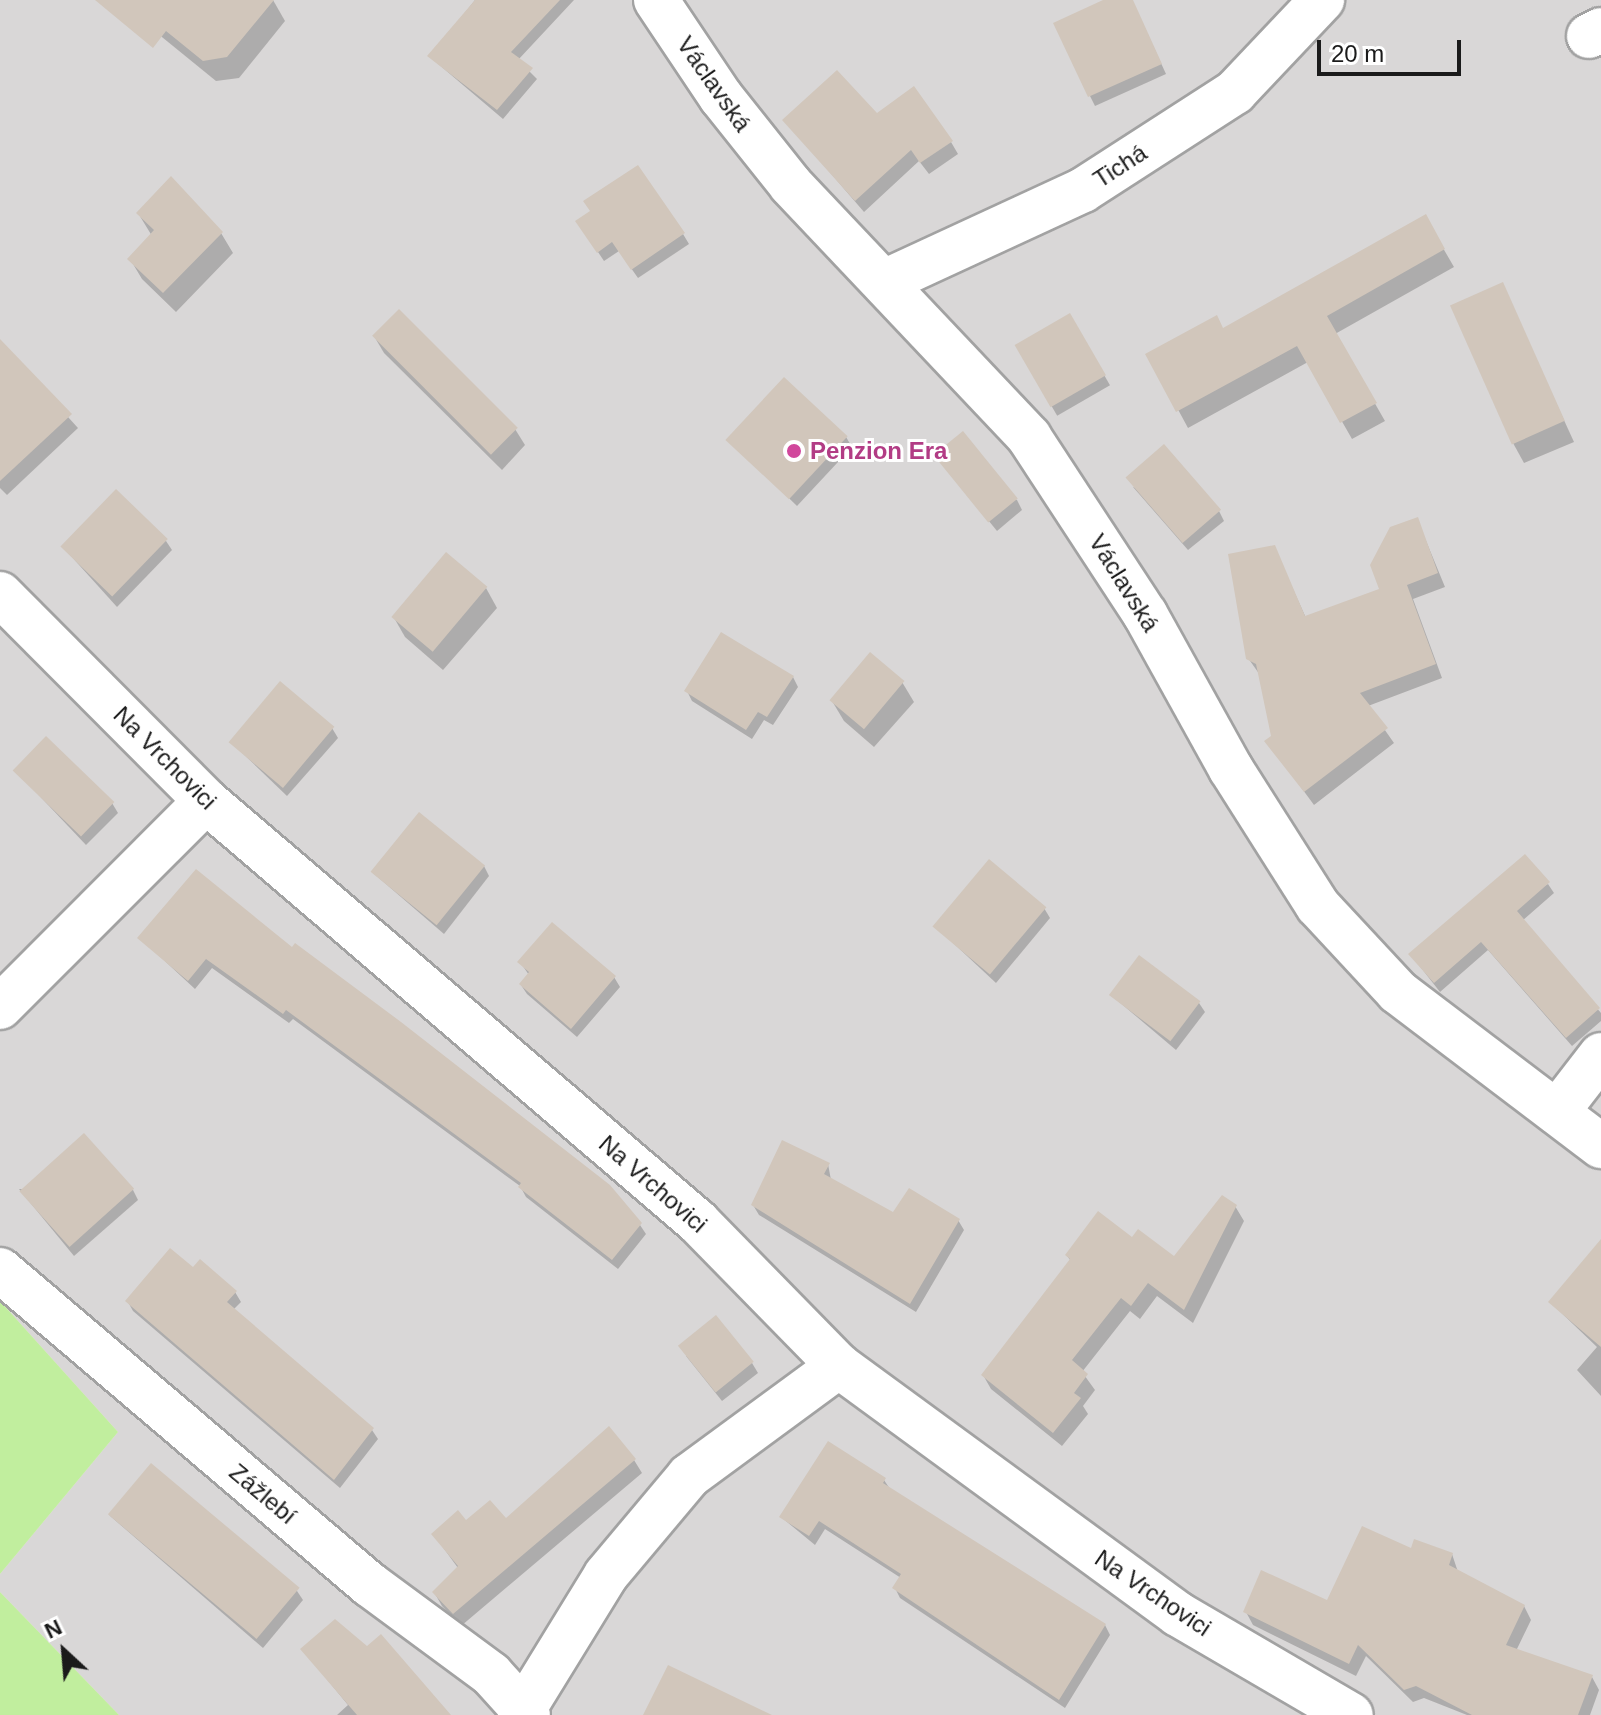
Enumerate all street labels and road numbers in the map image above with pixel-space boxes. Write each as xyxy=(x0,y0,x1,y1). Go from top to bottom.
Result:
street label: Václavská xyxy=(671,31,757,137)
street label: Tichá xyxy=(1088,138,1152,194)
street label: Václavská xyxy=(1083,529,1165,637)
street label: Na Vrchovici xyxy=(108,701,222,815)
street label: Na Vrchovici xyxy=(593,1129,713,1239)
street label: Zážlebí xyxy=(224,1458,302,1530)
street label: Na Vrchovici xyxy=(1089,1544,1217,1642)

